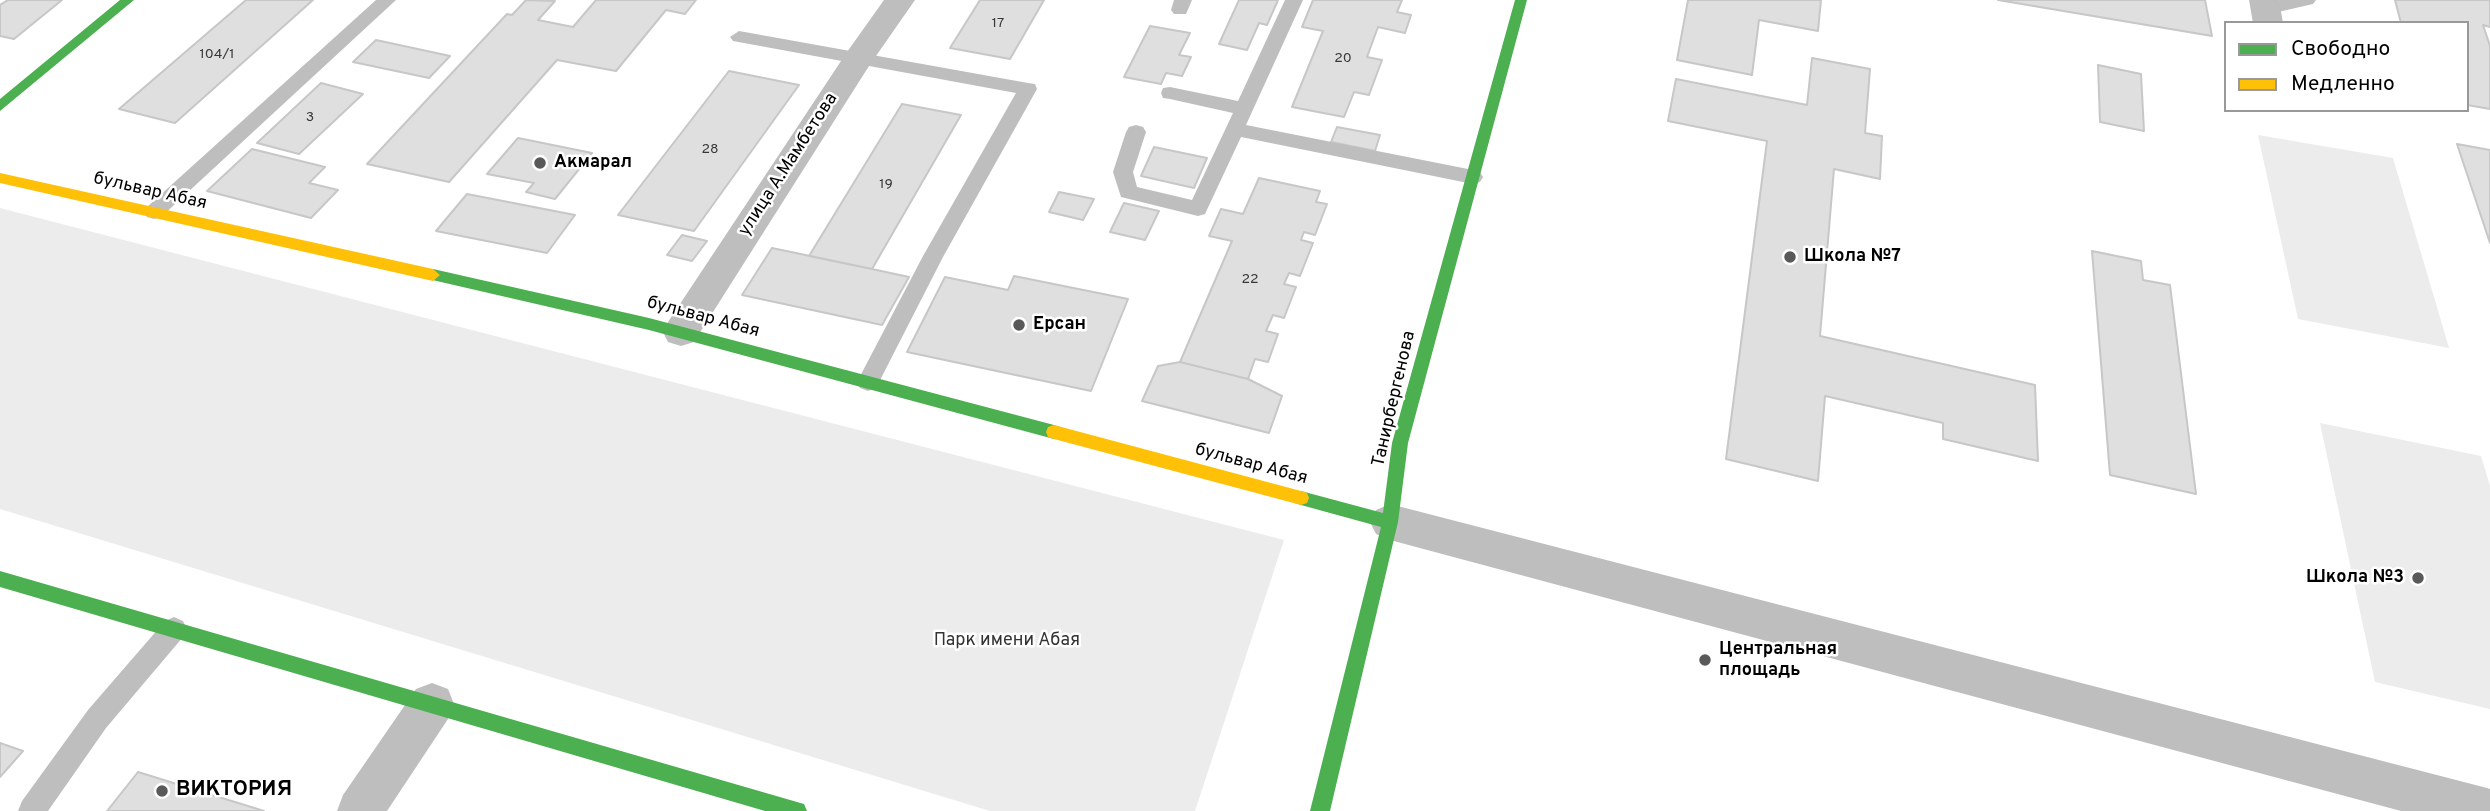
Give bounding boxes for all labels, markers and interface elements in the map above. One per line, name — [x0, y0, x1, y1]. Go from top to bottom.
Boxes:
house number: 17 — [992, 16, 1004, 32]
legend — [2224, 21, 2469, 112]
text: Свободно — [2291, 36, 2390, 63]
house number: 104/1 — [200, 47, 234, 63]
house number: 20 — [1334, 51, 1352, 67]
text: Медленно — [2291, 71, 2395, 98]
street label: улица А.Мамбетова — [735, 89, 843, 241]
house number: 3 — [306, 110, 314, 126]
house number: 28 — [701, 142, 719, 158]
place label: Акмарал — [554, 152, 632, 174]
marker: Акмарал — [532, 155, 548, 171]
street label: бульвар Абая — [91, 168, 209, 216]
house number: 19 — [879, 177, 893, 193]
place label: Школа №7 — [1804, 246, 1901, 268]
marker: Школа №7 — [1782, 249, 1798, 265]
house number: 22 — [1241, 272, 1259, 288]
street label: бульвар Абая — [644, 293, 762, 343]
place label: Ерсан — [1033, 314, 1086, 336]
marker: Ерсан — [1011, 317, 1027, 333]
street label: Танирбергенова — [1369, 329, 1421, 469]
street label: бульвар Абая — [1192, 440, 1310, 490]
place label: Школа №3 — [2306, 567, 2404, 589]
marker: Школа №3 — [2410, 570, 2426, 586]
park label: Парк имени Абая — [934, 630, 1080, 652]
place label: Центральная площадь — [1719, 639, 1837, 682]
marker: Центральная площадь — [1697, 652, 1713, 668]
place label: ВИКТОРИЯ — [176, 778, 292, 804]
marker: ВИКТОРИЯ — [154, 783, 170, 799]

